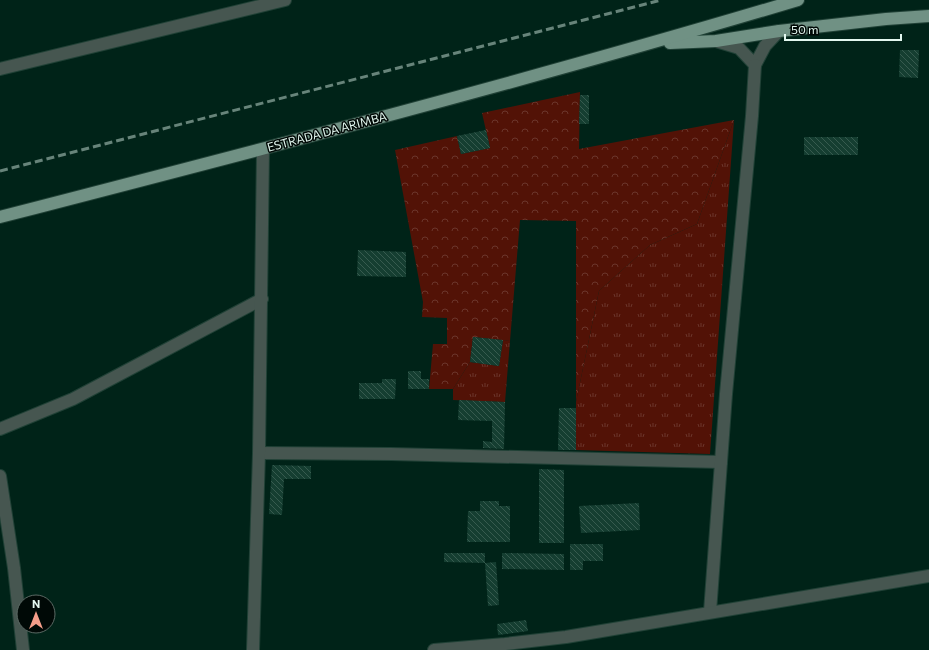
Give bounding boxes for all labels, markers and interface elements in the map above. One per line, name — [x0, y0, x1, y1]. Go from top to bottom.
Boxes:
scale bar — [785, 16, 901, 42]
text: 50 m — [791, 22, 819, 36]
street label: ESTRADA DA ARIMBA — [265, 108, 388, 154]
north arrow — [16, 594, 56, 634]
text: N — [32, 597, 40, 610]

